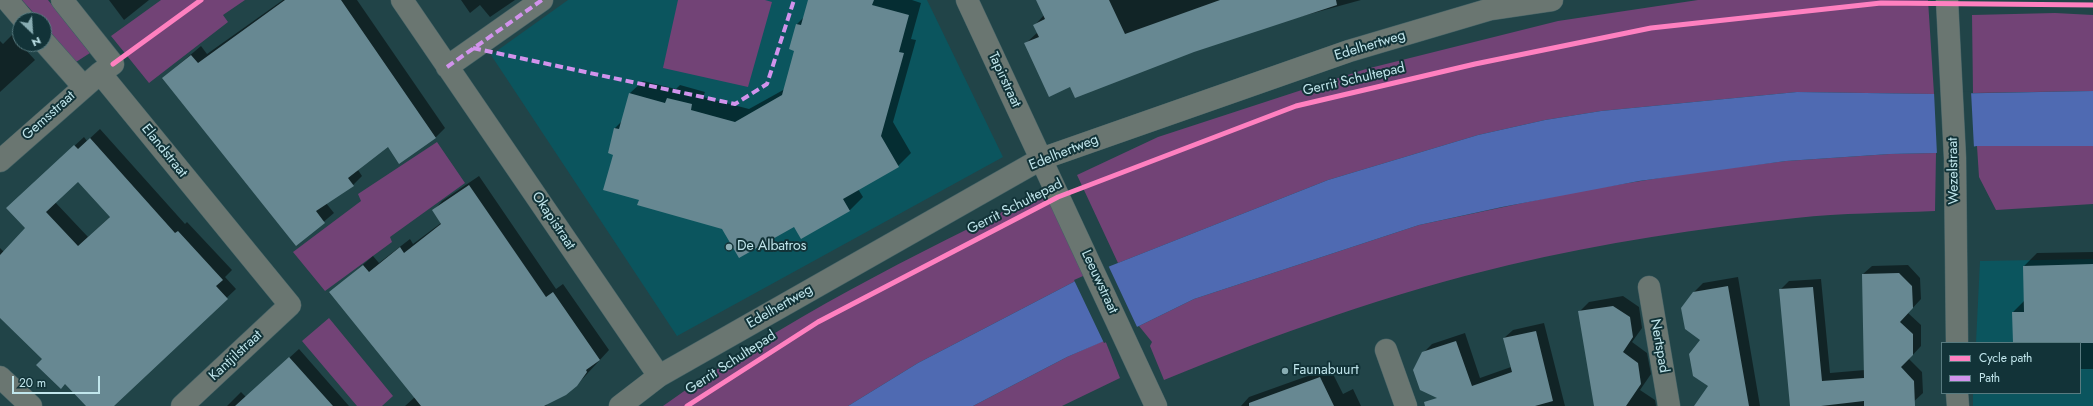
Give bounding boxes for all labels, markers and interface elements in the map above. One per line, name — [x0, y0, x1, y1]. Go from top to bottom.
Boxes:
north arrow — [12, 12, 52, 52]
street label: Edelhertweg — [1332, 27, 1408, 65]
text: N — [29, 33, 44, 51]
street label: Tapirstraat — [984, 50, 1024, 110]
street label: Gerrit Schultepad — [1301, 60, 1407, 100]
street label: Gemsstraat — [19, 88, 79, 144]
street label: Elandstraat — [137, 121, 191, 181]
street label: Edelhertweg — [1027, 131, 1101, 175]
street label: Wezelstraat — [1945, 137, 1963, 205]
street label: Gerrit Schultepad — [965, 176, 1065, 238]
street label: Okapistraat — [528, 189, 578, 253]
place label: De Albatros — [737, 239, 806, 255]
marker: De Albatros — [724, 242, 734, 252]
street label: Leeuwstraat — [1077, 248, 1121, 316]
street label: Edelhertweg — [744, 281, 816, 333]
street label: Nertspad — [1646, 318, 1672, 374]
street label: Kantjilstraat — [206, 327, 266, 385]
street label: Gerrit Schultepad — [683, 328, 779, 398]
legend — [1941, 342, 2081, 394]
text: Cycle path — [1979, 349, 2032, 367]
place label: Faunabuurt — [1293, 363, 1359, 379]
marker: Faunabuurt — [1280, 366, 1290, 376]
scale bar — [14, 368, 102, 394]
text: Path — [1979, 369, 2000, 387]
text: 20 m — [19, 374, 46, 392]

